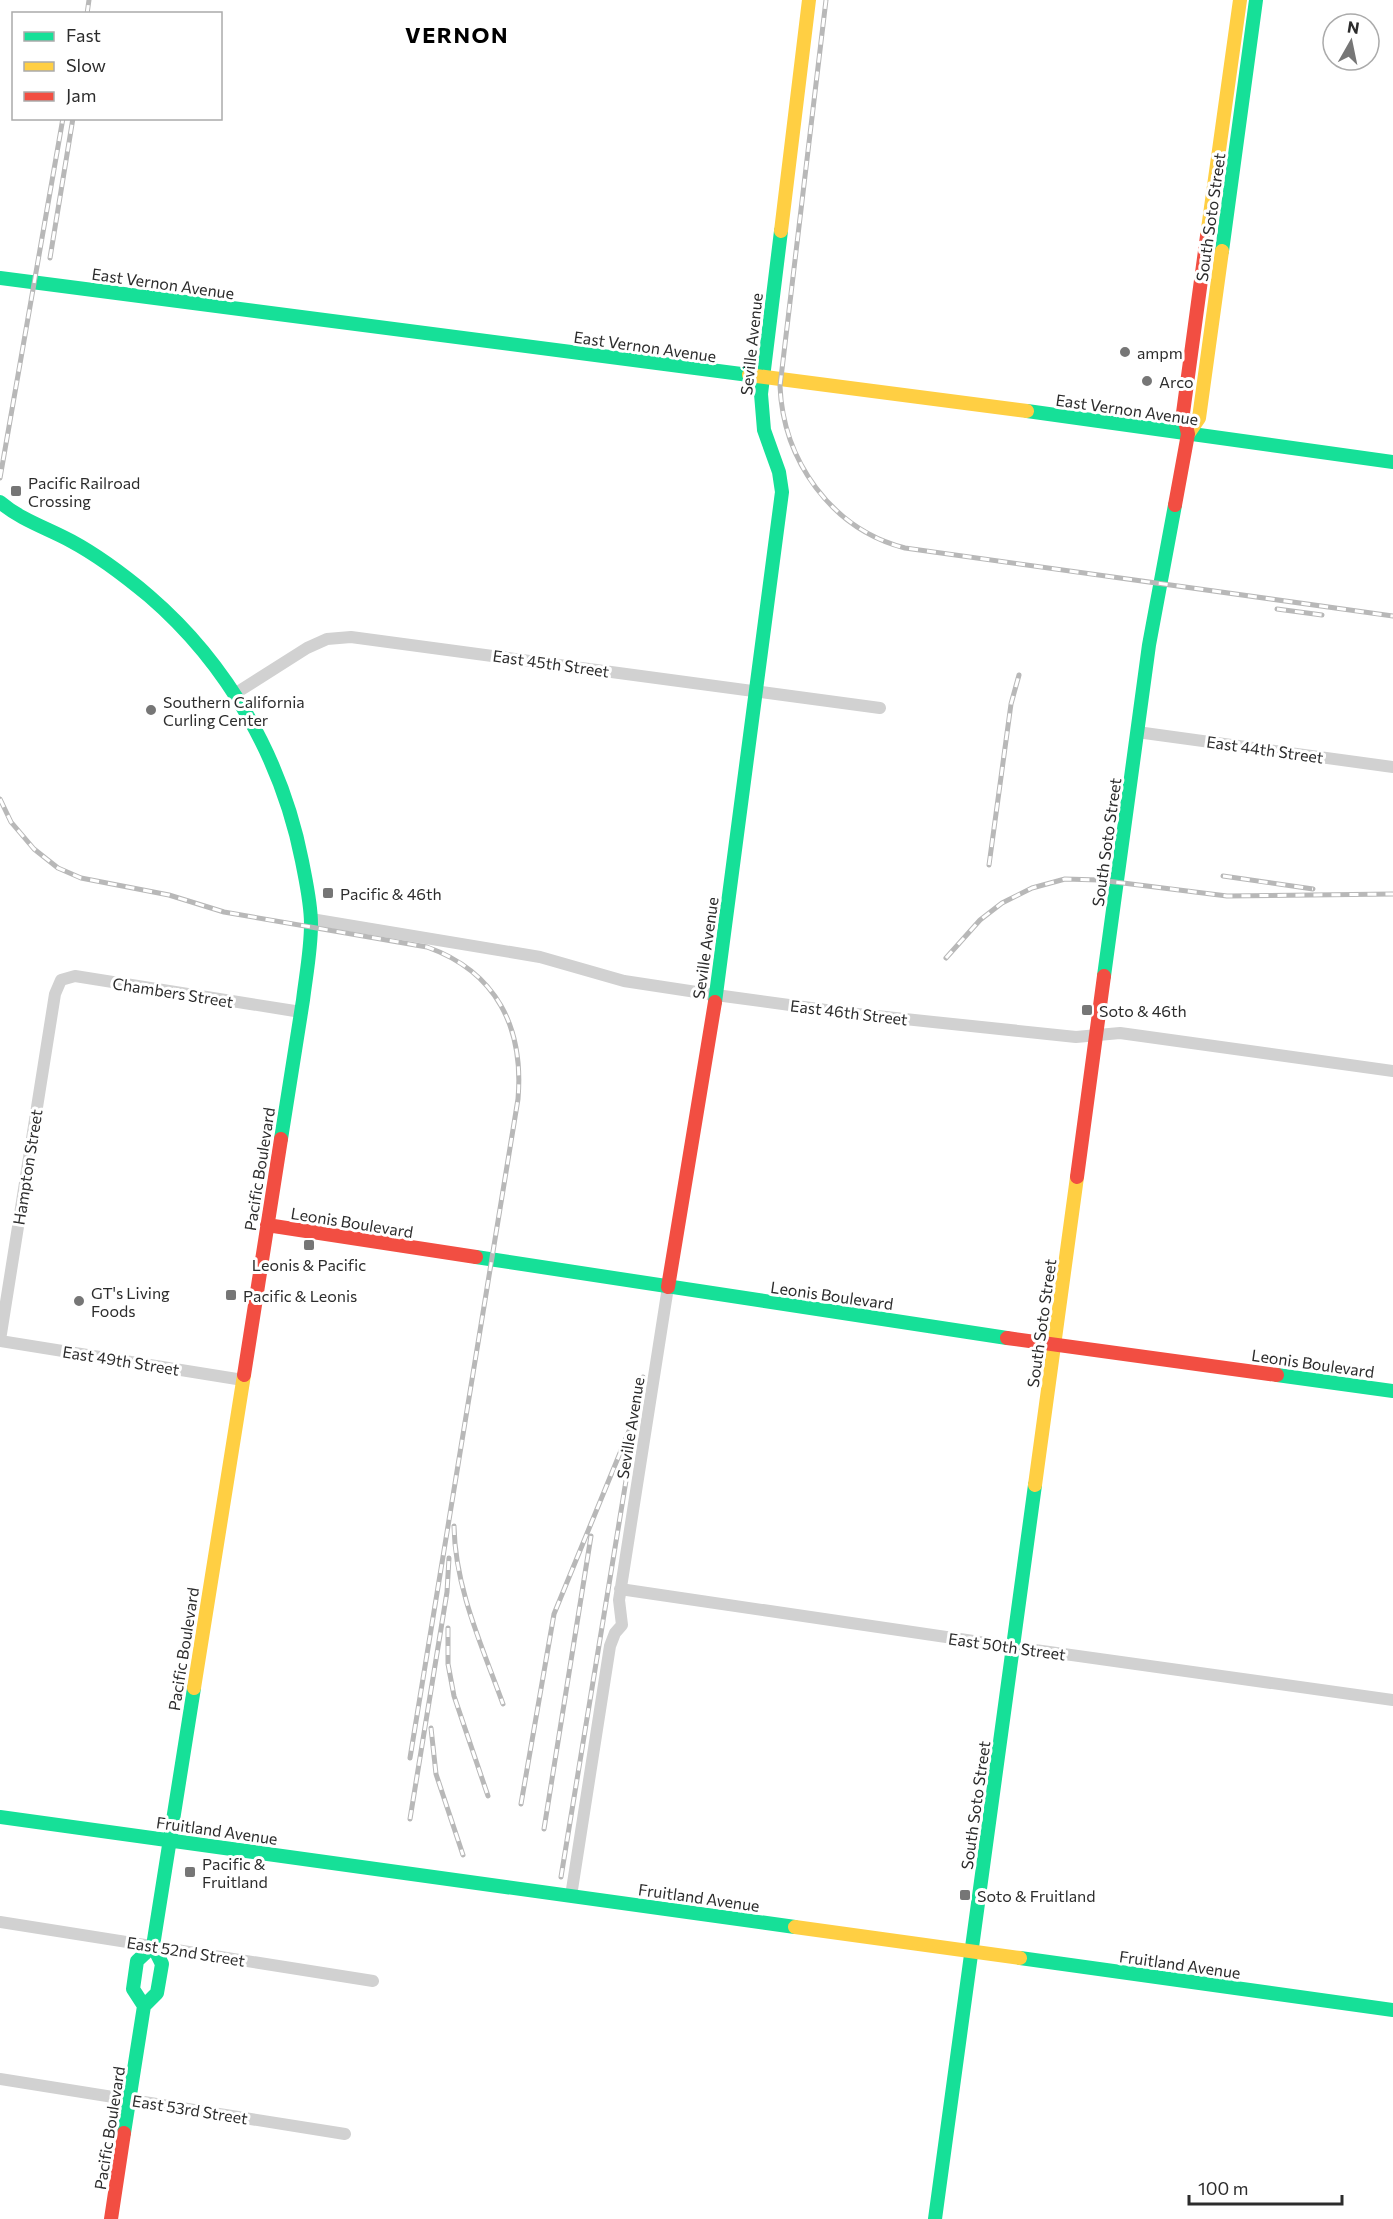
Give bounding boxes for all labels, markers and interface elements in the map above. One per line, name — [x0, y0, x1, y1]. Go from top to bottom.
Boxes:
legend — [12, 12, 222, 120]
north arrow — [1321, 12, 1381, 72]
text: N — [1346, 16, 1361, 37]
district label: VERNON — [405, 21, 509, 48]
text: Fast — [66, 24, 101, 46]
text: Slow — [66, 54, 106, 76]
text: Jam — [66, 84, 96, 106]
street label: South Soto Street — [1192, 151, 1228, 283]
street label: East Vernon Avenue — [91, 264, 235, 302]
street label: Seville Avenue — [736, 292, 766, 396]
street label: East Vernon Avenue — [573, 327, 717, 365]
place label: ampm — [1137, 343, 1183, 362]
marker: ampm — [1118, 345, 1132, 359]
place label: Arco — [1159, 372, 1194, 391]
marker: Arco — [1140, 374, 1154, 388]
street label: East Vernon Avenue — [1055, 390, 1199, 428]
place label: Pacific Railroad Crossing — [28, 473, 140, 510]
marker: Pacific Railroad Crossing — [9, 484, 23, 498]
street label: East 45th Street — [491, 645, 611, 681]
place label: Southern California Curling Center — [163, 692, 305, 729]
marker: Southern California Curling Center — [144, 703, 158, 717]
street label: East 44th Street — [1205, 731, 1325, 767]
street label: South Soto Street — [1088, 776, 1124, 908]
place label: Pacific & 46th — [340, 884, 442, 903]
marker: Pacific & 46th — [321, 886, 335, 900]
street label: Seville Avenue — [688, 896, 722, 1000]
street label: Chambers Street — [111, 973, 235, 1011]
street label: East 46th Street — [789, 995, 909, 1029]
place label: Soto & 46th — [1099, 1001, 1187, 1020]
marker: Soto & 46th — [1080, 1003, 1094, 1017]
street label: Pacific Boulevard — [240, 1106, 278, 1232]
street label: Hampton Street — [8, 1107, 46, 1226]
street label: Leonis Boulevard — [289, 1203, 415, 1241]
marker: Leonis & Pacific — [302, 1238, 316, 1252]
place label: Leonis & Pacific — [252, 1255, 366, 1274]
street label: South Soto Street — [1023, 1257, 1059, 1389]
street label: Leonis Boulevard — [769, 1277, 895, 1313]
place label: GT's Living Foods — [91, 1283, 170, 1320]
place label: Pacific & Leonis — [243, 1286, 357, 1305]
marker: Pacific & Leonis — [224, 1288, 238, 1302]
marker: GT's Living Foods — [72, 1294, 86, 1308]
street label: East 49th Street — [61, 1341, 181, 1379]
street label: Leonis Boulevard — [1250, 1345, 1376, 1381]
street label: Seville Avenue — [613, 1376, 647, 1480]
street label: Pacific Boulevard — [164, 1586, 202, 1712]
street label: East 50th Street — [947, 1628, 1067, 1664]
street label: South Soto Street — [957, 1739, 993, 1871]
street label: Fruitland Avenue — [155, 1812, 279, 1848]
place label: Pacific & Fruitland — [202, 1854, 268, 1891]
marker: Pacific & Fruitland — [183, 1865, 197, 1879]
street label: Fruitland Avenue — [637, 1879, 761, 1915]
place label: Soto & Fruitland — [977, 1886, 1096, 1905]
marker: Soto & Fruitland — [958, 1888, 972, 1902]
street label: East 52nd Street — [126, 1932, 247, 1970]
street label: Fruitland Avenue — [1118, 1946, 1242, 1982]
street label: Pacific Boulevard — [90, 2065, 128, 2191]
street label: East 53rd Street — [131, 2090, 250, 2128]
scale bar — [1189, 2168, 1342, 2206]
text: 100 m — [1198, 2177, 1248, 2199]

